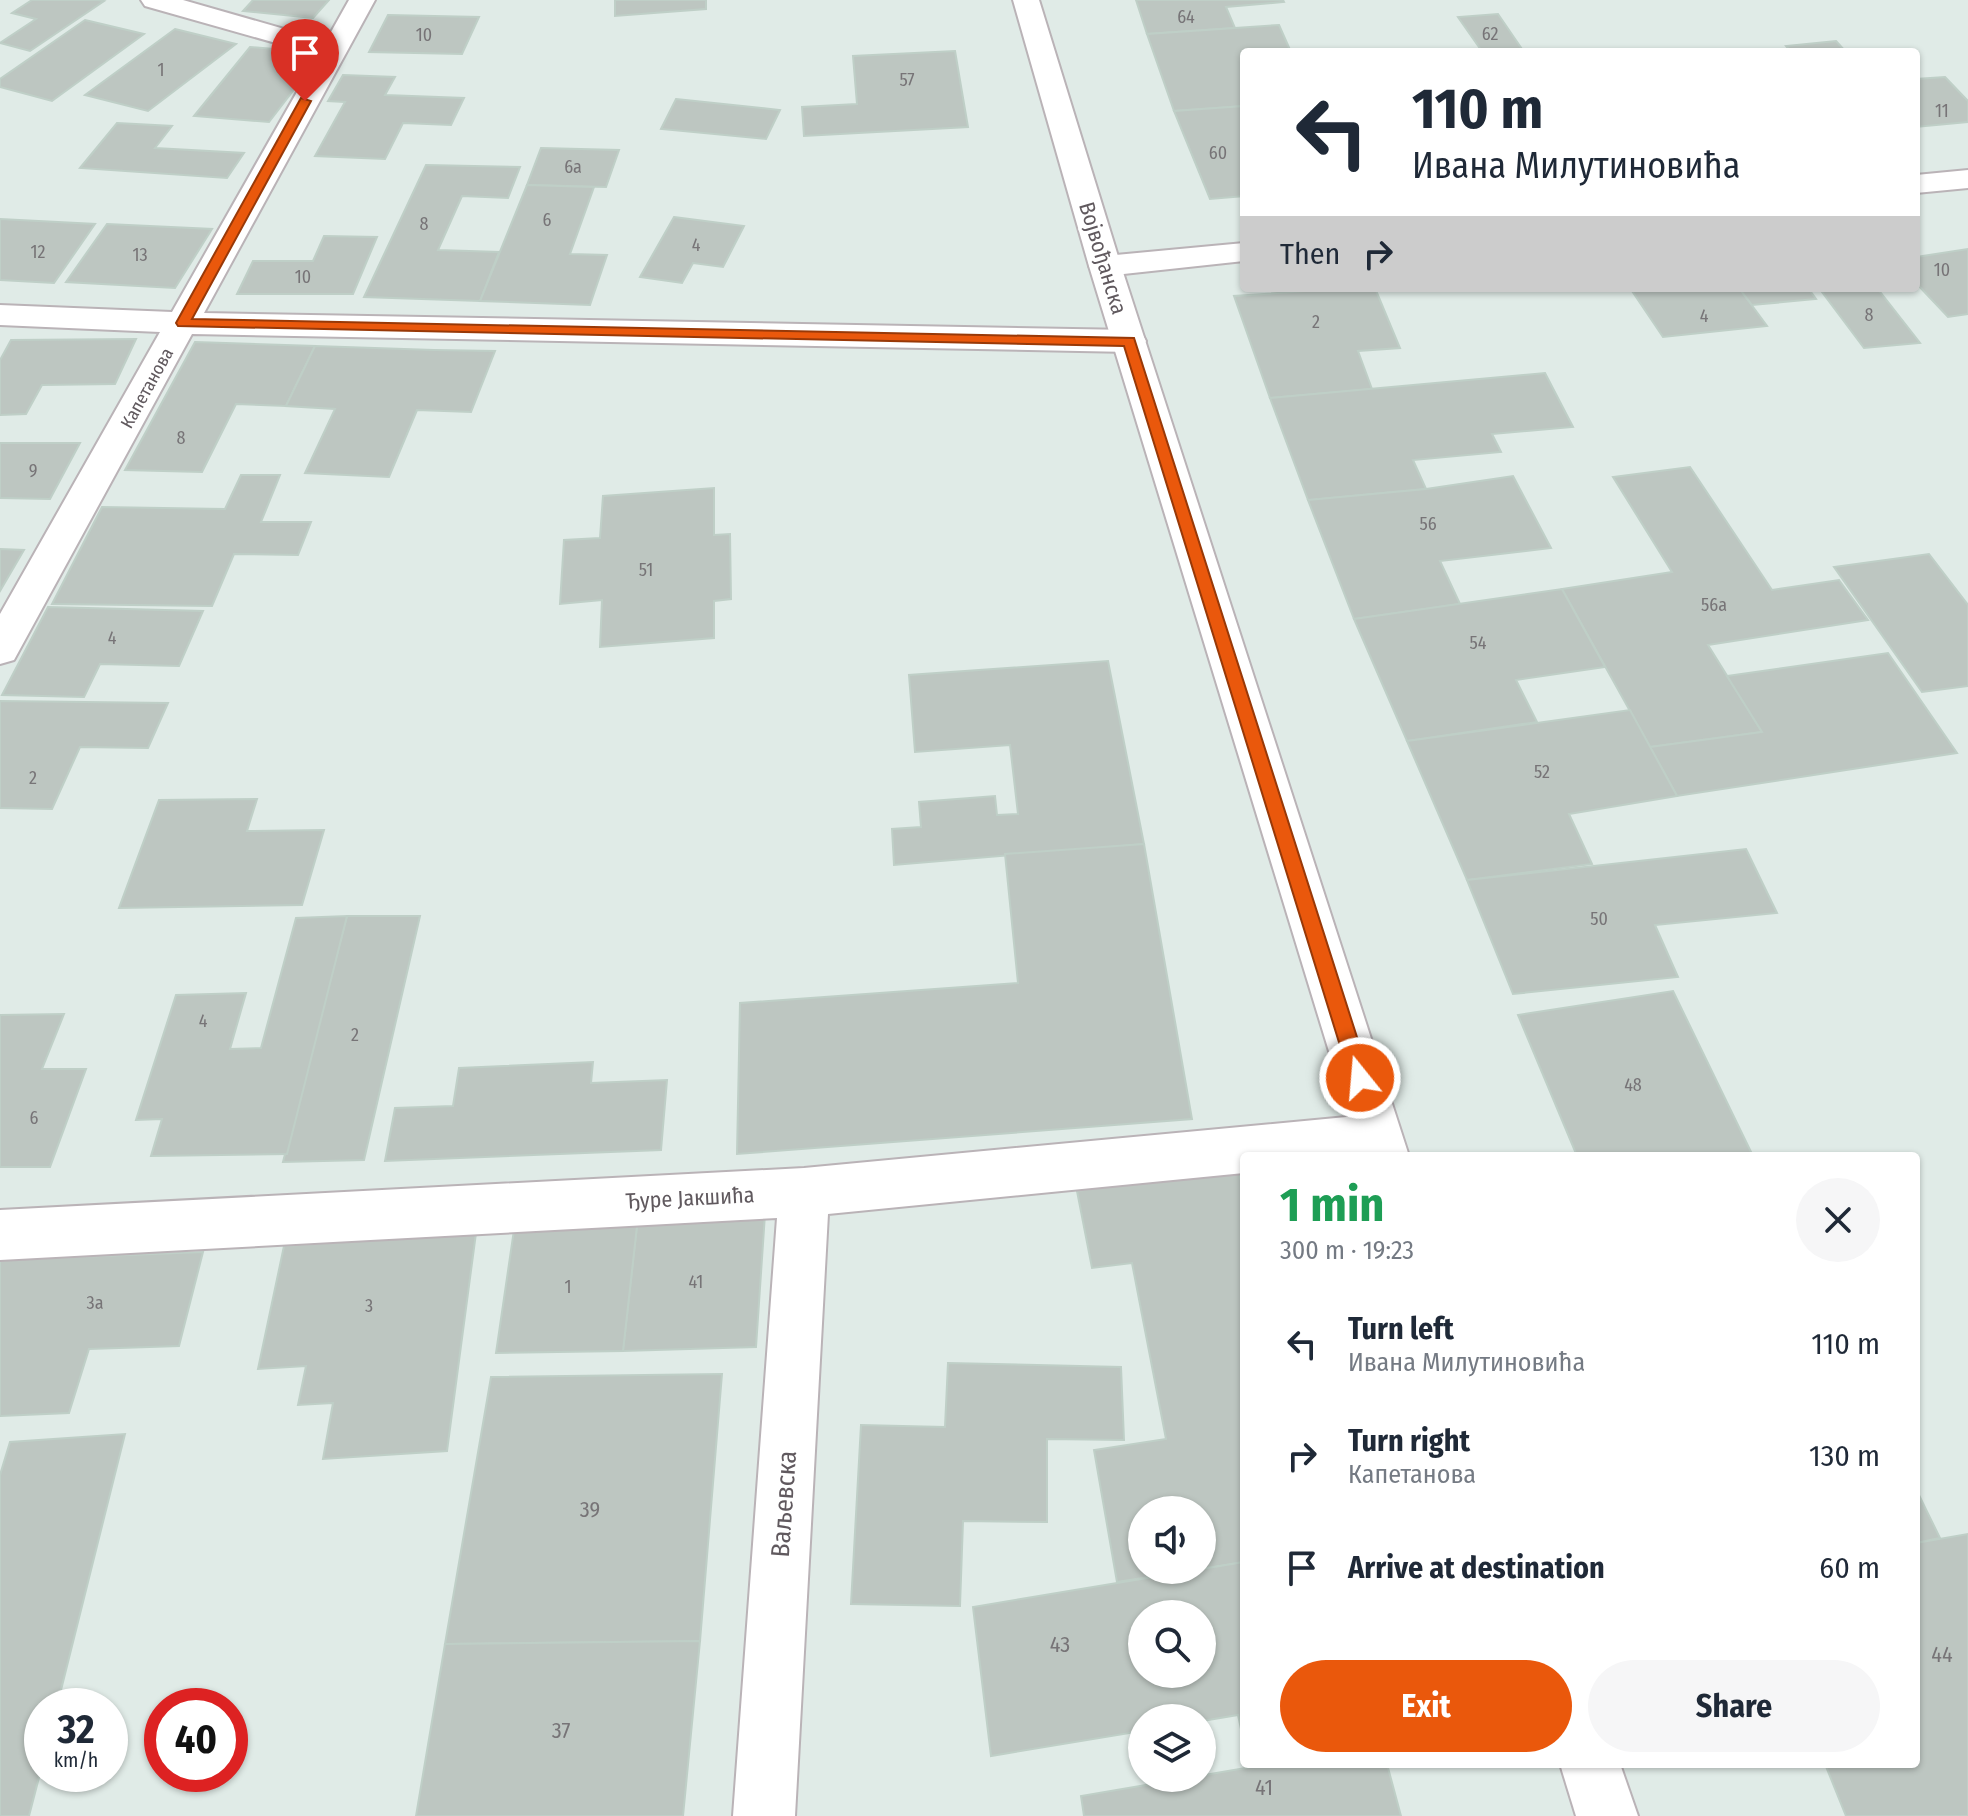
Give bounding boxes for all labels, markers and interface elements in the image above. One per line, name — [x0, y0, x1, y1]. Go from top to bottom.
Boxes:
house number: 64 — [1177, 6, 1195, 28]
pin — [271, 19, 339, 101]
house number: 62 — [1482, 23, 1498, 45]
house number: 10 — [416, 24, 432, 46]
icon: arrive — [283, 31, 327, 75]
house number: 1 — [157, 59, 165, 81]
house number: 57 — [899, 69, 915, 91]
text: 110 m — [1412, 76, 1543, 143]
icon: left — [1280, 80, 1384, 184]
house number: 11 — [1935, 100, 1949, 122]
house number: 60 — [1209, 142, 1227, 164]
text: Ивана Милутиновића — [1412, 144, 1740, 188]
house number: 6a — [564, 156, 582, 178]
street label: Војвођанска — [1073, 199, 1133, 317]
house number: 6 — [543, 209, 552, 231]
house number: 8 — [420, 213, 429, 235]
icon: right — [1356, 232, 1400, 276]
house number: 4 — [692, 234, 701, 256]
text: Then — [1280, 236, 1340, 272]
house number: 12 — [31, 241, 46, 263]
house number: 13 — [132, 244, 148, 266]
house number: 10 — [1934, 259, 1950, 281]
house number: 10 — [295, 266, 311, 288]
house number: 8 — [1865, 304, 1874, 326]
house number: 4 — [1700, 305, 1709, 327]
house number: 2 — [1312, 311, 1320, 333]
street label: Капетанова — [116, 344, 178, 432]
house number: 8 — [177, 427, 186, 449]
house number: 9 — [29, 460, 37, 482]
house number: 56 — [1419, 513, 1437, 535]
house number: 51 — [639, 559, 653, 581]
house number: 56a — [1701, 594, 1727, 616]
house number: 4 — [108, 627, 117, 649]
house number: 54 — [1470, 632, 1487, 654]
house number: 52 — [1534, 761, 1550, 783]
house number: 2 — [29, 767, 37, 789]
house number: 50 — [1590, 908, 1608, 930]
house number: 4 — [199, 1010, 208, 1032]
house number: 2 — [351, 1024, 359, 1046]
position arrow — [1318, 1036, 1402, 1120]
house number: 48 — [1624, 1074, 1642, 1096]
house number: 6 — [30, 1107, 39, 1129]
text: 1 min — [1280, 1176, 1385, 1234]
button: close — [1796, 1178, 1880, 1262]
street label: Ђуре Јакшића — [625, 1181, 755, 1215]
text: 300 m · 19:23 — [1280, 1235, 1414, 1266]
house number: 41 — [689, 1271, 703, 1293]
house number: 1 — [564, 1276, 572, 1298]
house number: 3a — [87, 1292, 104, 1314]
house number: 3 — [365, 1295, 373, 1317]
text: Turn left — [1348, 1311, 1454, 1347]
icon: left — [1280, 1322, 1324, 1366]
text: 110 m — [1811, 1326, 1880, 1362]
text: Ивана Милутиновића — [1348, 1347, 1585, 1378]
text: Turn right — [1348, 1423, 1470, 1459]
icon: right — [1280, 1434, 1324, 1478]
text: 130 m — [1809, 1438, 1880, 1474]
street label: Ваљевска — [765, 1450, 803, 1558]
text: Капетанова — [1348, 1459, 1476, 1490]
house number: 39 — [580, 1496, 600, 1523]
map controls — [1128, 1496, 1216, 1792]
button: sound — [1128, 1496, 1216, 1584]
icon: arrive — [1280, 1546, 1324, 1590]
text: Arrive at destination — [1348, 1550, 1605, 1586]
text: 60 m — [1819, 1550, 1880, 1586]
button: search — [1128, 1600, 1216, 1688]
house number: 43 — [1050, 1631, 1070, 1658]
house number: 44 — [1931, 1641, 1953, 1668]
button: Exit — [1280, 1660, 1572, 1752]
button: Share — [1588, 1660, 1880, 1752]
speed limit sign: 40 — [144, 1688, 248, 1792]
button: layers — [1128, 1704, 1216, 1792]
text: 32 — [57, 1706, 95, 1754]
house number: 37 — [552, 1717, 570, 1744]
text: km/h — [54, 1748, 98, 1772]
house number: 41 — [1255, 1774, 1273, 1801]

